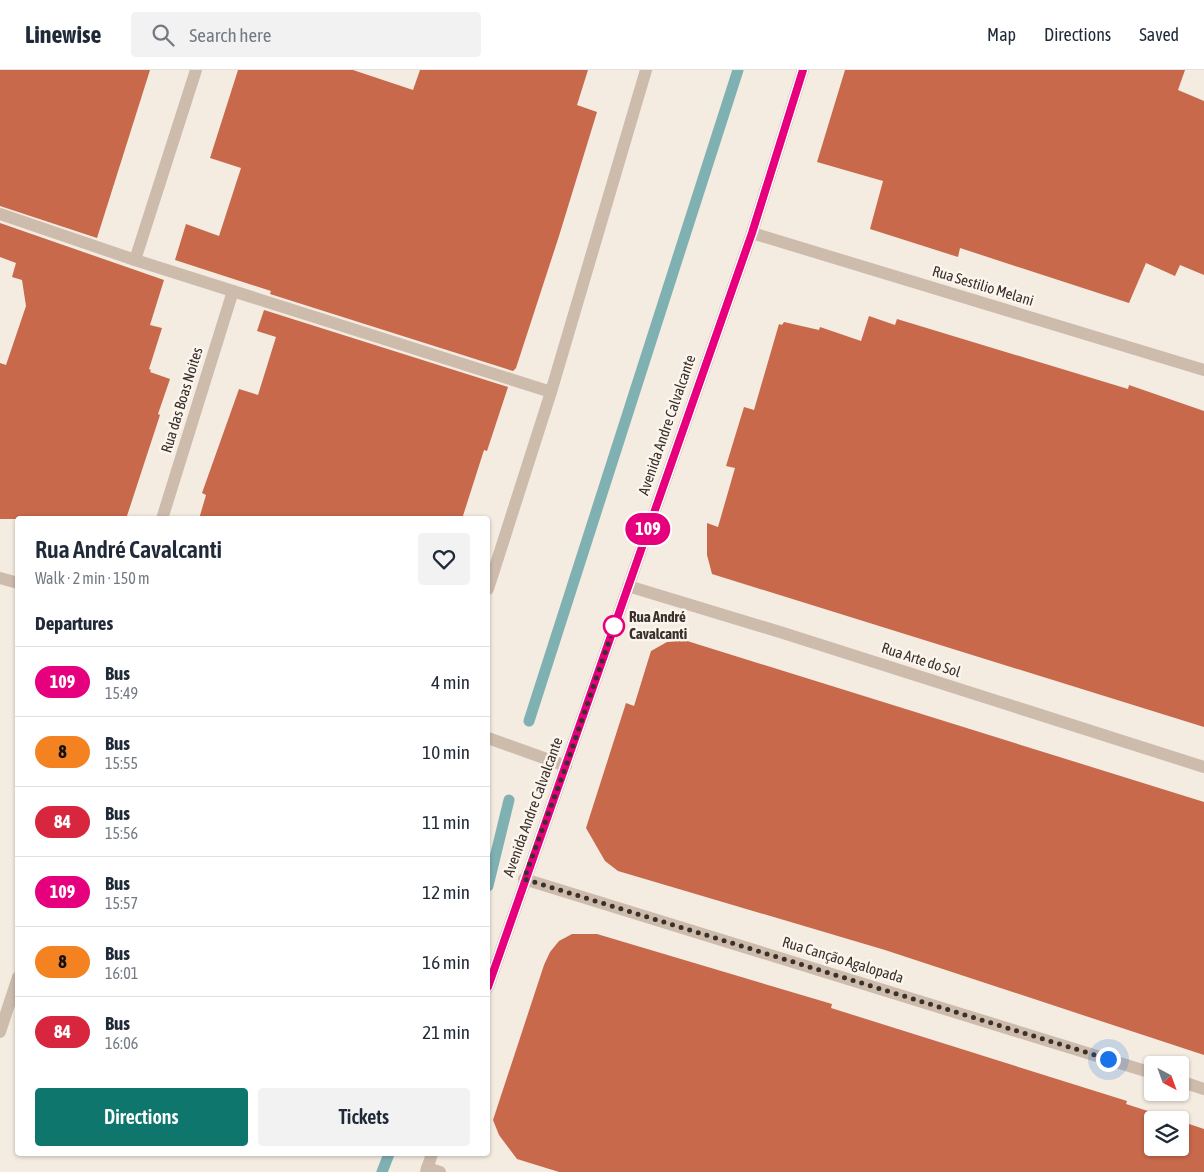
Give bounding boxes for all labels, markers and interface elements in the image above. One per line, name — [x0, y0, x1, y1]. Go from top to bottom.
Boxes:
search box — [131, 12, 481, 57]
text: Linewise — [25, 21, 101, 48]
icon: search — [149, 21, 177, 49]
text: Search here — [189, 24, 271, 46]
text: Map — [987, 24, 1016, 45]
text: Directions — [1044, 24, 1111, 45]
text: Saved — [1139, 24, 1179, 45]
street label: Rua Sestilio Melani — [930, 262, 1036, 309]
street label: Rua das Boas Noites — [157, 345, 206, 455]
street label: Avenida Andre Calvalcante — [635, 352, 699, 497]
line badge: 109 — [619, 513, 677, 545]
text: 109 — [635, 518, 661, 539]
button: heart — [418, 533, 470, 585]
text: Rua André Cavalcanti — [35, 536, 222, 563]
text: Walk · 2 min · 150 m — [35, 569, 149, 587]
place label: Rua André Cavalcanti — [629, 608, 687, 642]
text: Departures — [35, 612, 113, 634]
marker: Rua André Cavalcanti — [603, 615, 625, 637]
street label: Rua Arte do Sol — [880, 639, 963, 680]
text: Bus — [105, 662, 130, 684]
text: 109 — [50, 671, 75, 692]
text: 4 min — [431, 671, 470, 693]
text: 15:49 — [105, 684, 138, 702]
text: Bus — [105, 732, 130, 754]
street label: Avenida Andre Calvalcante — [499, 735, 566, 879]
text: 8 — [58, 741, 67, 762]
text: 10 min — [422, 741, 470, 763]
text: 15:55 — [105, 754, 138, 772]
text: Bus — [105, 802, 130, 824]
text: 84 — [54, 811, 71, 832]
text: 11 min — [422, 811, 470, 833]
text: 15:56 — [105, 824, 138, 842]
text: Bus — [105, 872, 130, 894]
text: 109 — [50, 881, 75, 902]
text: 12 min — [422, 881, 470, 903]
text: 15:57 — [105, 894, 138, 912]
street label: Rua Canção Agalopada — [780, 933, 906, 986]
text: Bus — [105, 942, 130, 964]
text: 8 — [58, 951, 67, 972]
text: 16 min — [422, 951, 470, 973]
text: 16:01 — [105, 964, 138, 982]
text: Bus — [105, 1012, 130, 1034]
text: 84 — [54, 1021, 71, 1042]
text: 21 min — [422, 1021, 470, 1043]
text: 16:06 — [105, 1034, 138, 1052]
your location — [1096, 1047, 1121, 1072]
north arrow — [1144, 1056, 1189, 1101]
map controls — [1144, 1056, 1189, 1156]
button: Directions — [35, 1088, 248, 1146]
button: Tickets — [258, 1088, 470, 1146]
button: layers — [1144, 1111, 1189, 1156]

